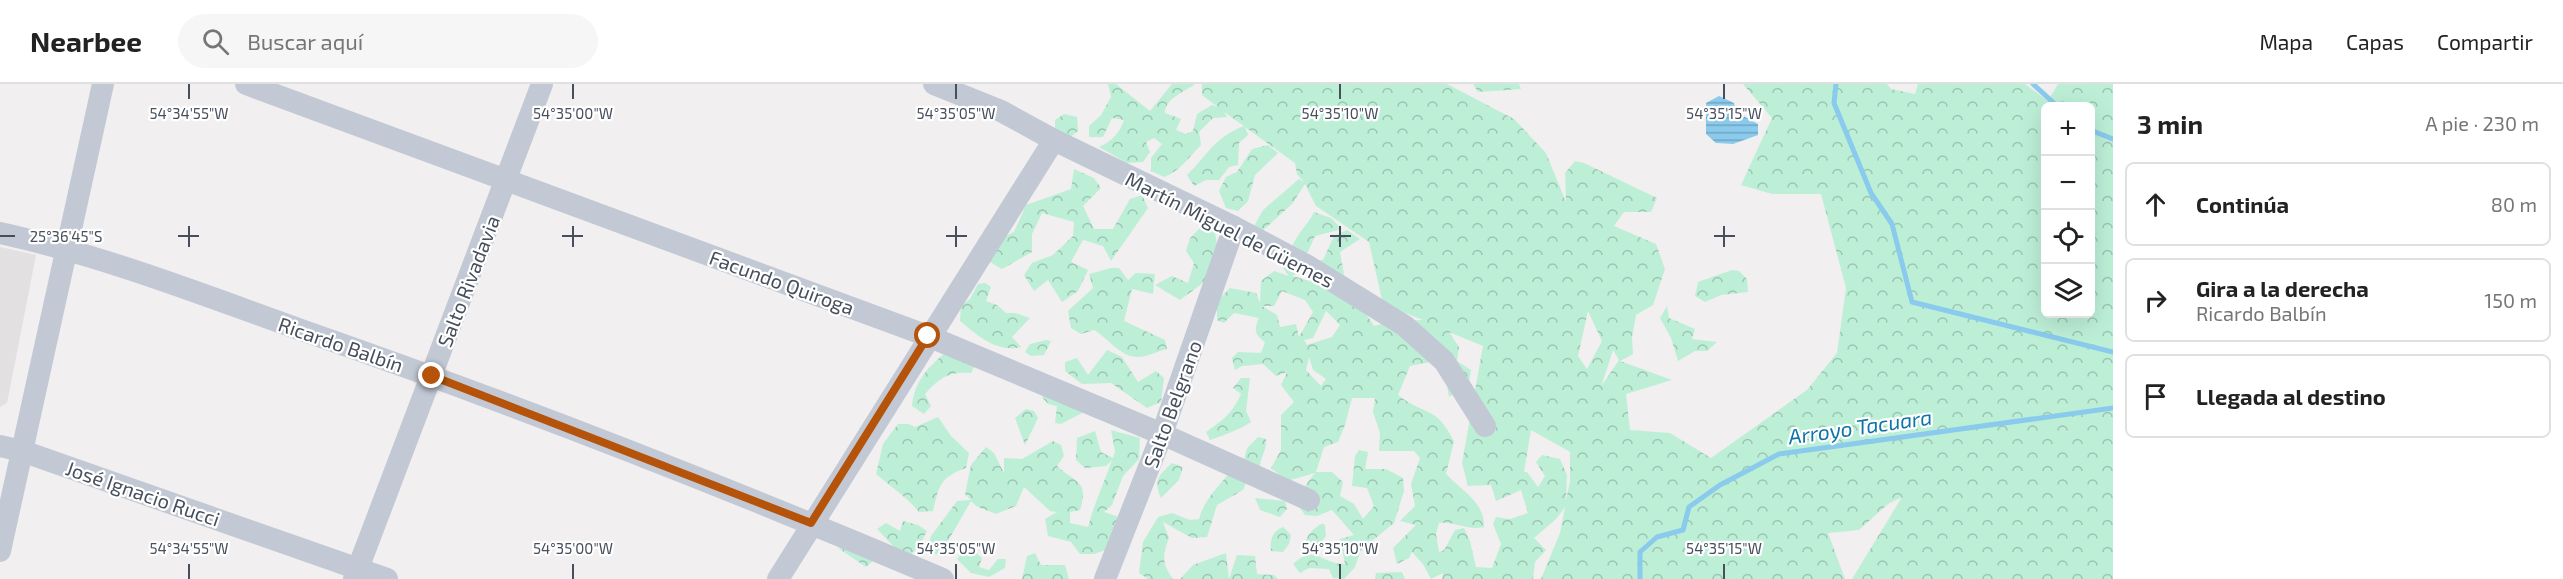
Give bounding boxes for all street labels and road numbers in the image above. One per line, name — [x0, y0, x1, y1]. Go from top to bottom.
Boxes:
street label: Martín Miguel de Güemes — [1122, 166, 1338, 292]
street label: Salto Rivadavia — [432, 212, 504, 350]
street label: Facundo Quiroga — [706, 245, 858, 319]
street label: Ricardo Balbín — [275, 311, 407, 377]
street label: Salto Belgrano — [1138, 337, 1206, 471]
street label: José Ignacio Rucci — [63, 455, 223, 531]

